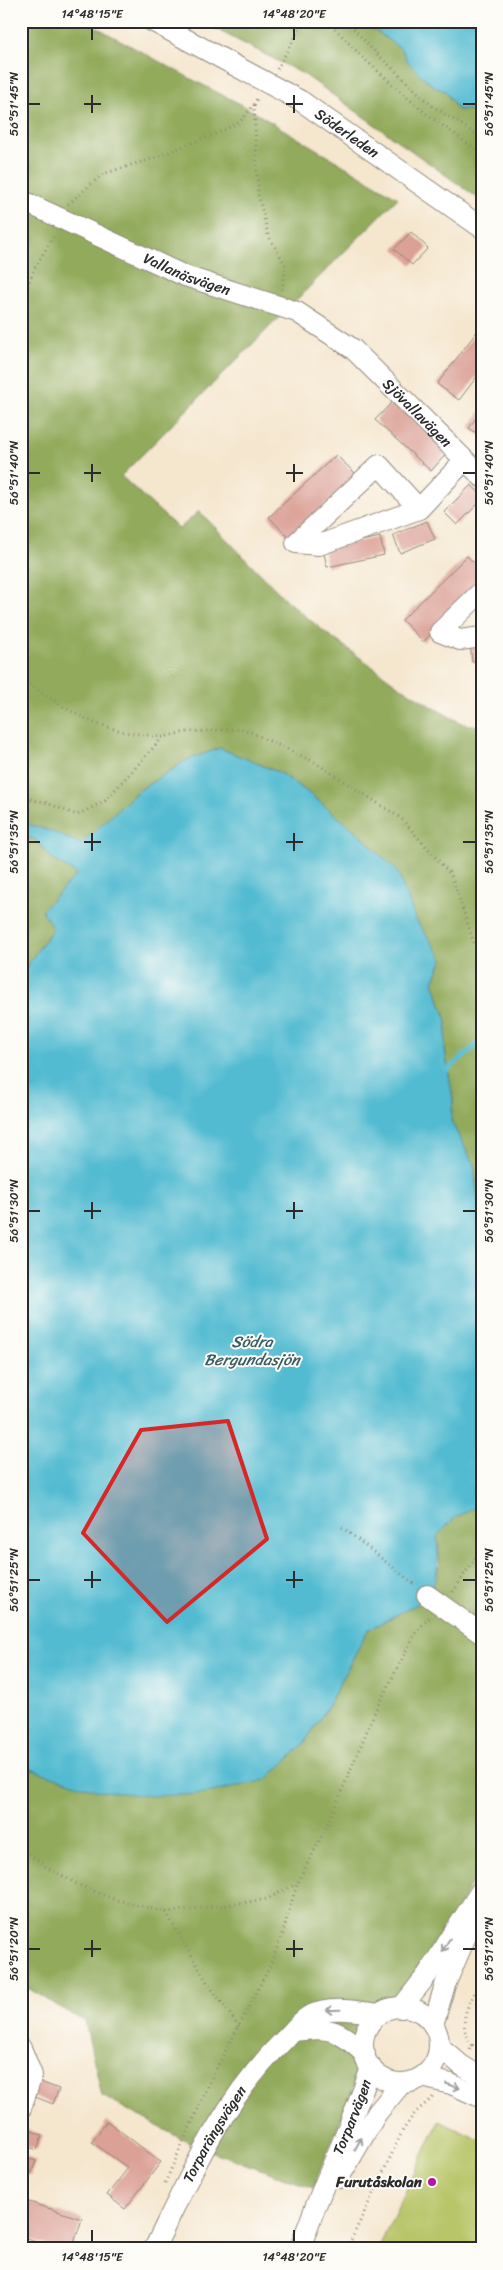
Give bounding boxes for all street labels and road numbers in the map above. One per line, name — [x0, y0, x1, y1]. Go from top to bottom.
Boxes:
street label: Söderleden — [309, 101, 385, 165]
street label: Vallanäsvägen — [139, 245, 234, 303]
street label: Sjövallavägen — [376, 372, 458, 454]
street label: Torparvägen — [325, 2075, 379, 2159]
street label: Torparängsvägen — [175, 2080, 254, 2187]

